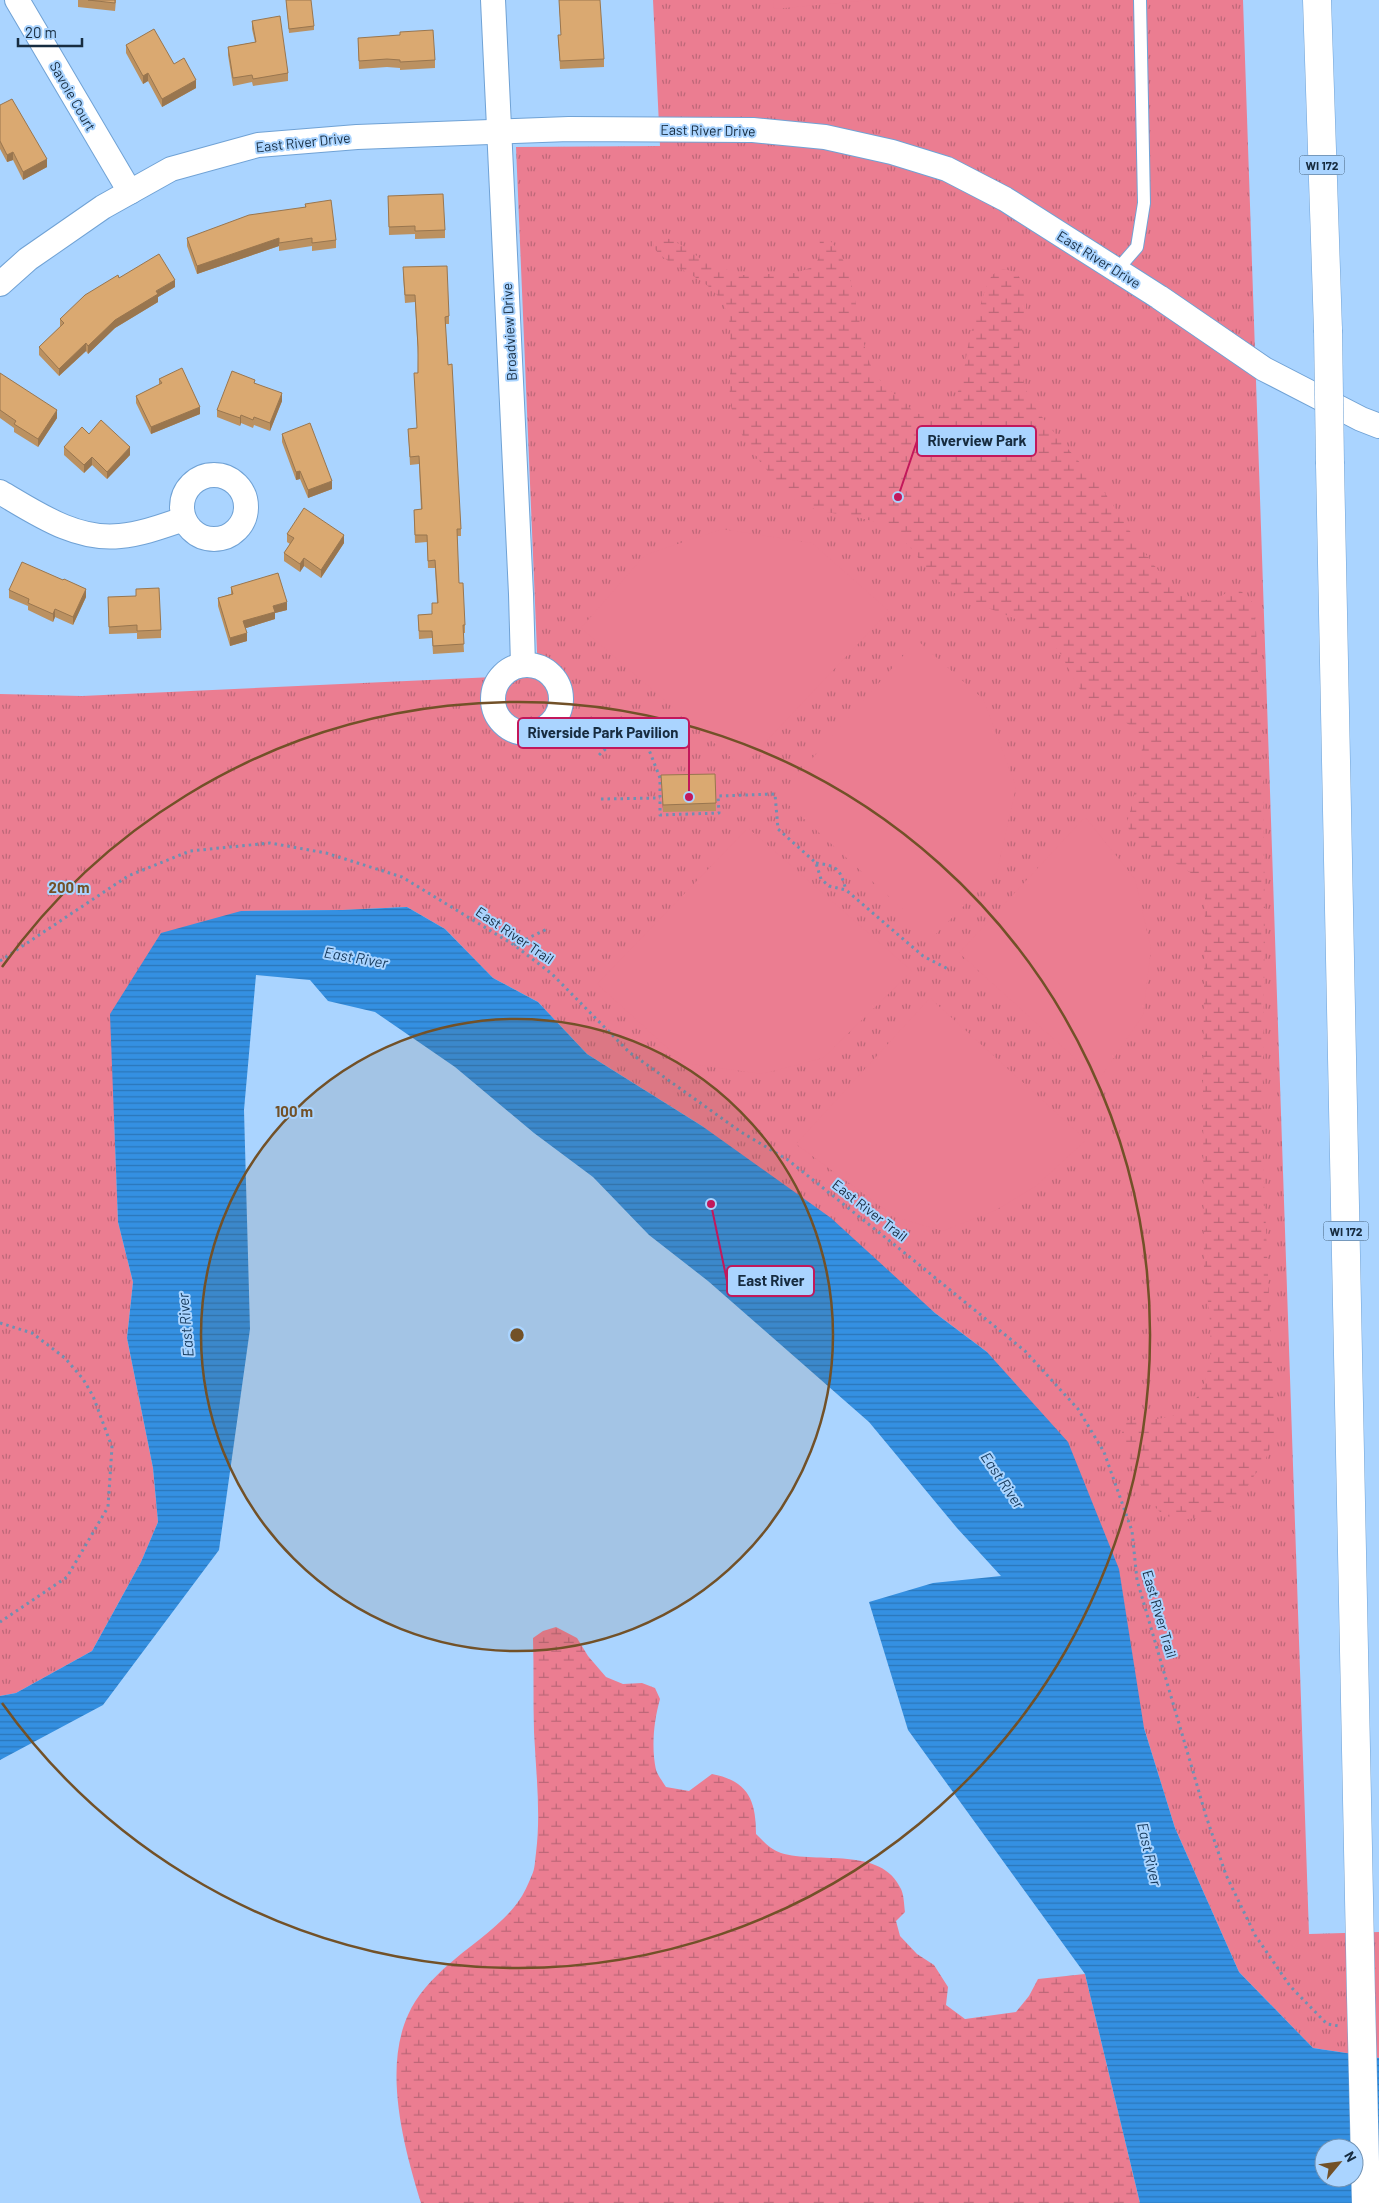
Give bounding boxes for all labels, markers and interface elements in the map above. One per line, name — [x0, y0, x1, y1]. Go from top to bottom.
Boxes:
scale bar — [18, 15, 81, 47]
text: 20 m — [25, 23, 57, 41]
street label: Savoie Court — [46, 58, 100, 134]
street label: East River Drive — [660, 121, 756, 139]
street label: East River Drive — [255, 129, 351, 155]
road number: WI 172 — [1300, 156, 1344, 174]
street label: East River Drive — [1054, 227, 1144, 291]
street label: Broadview Drive — [498, 283, 520, 381]
callout: Riverview Park — [917, 426, 1036, 456]
text: Riverview Park — [927, 431, 1027, 449]
callout: Riverside Park Pavilion — [518, 718, 689, 748]
text: Riverside Park Pavilion — [528, 723, 678, 741]
text: 200 m — [48, 878, 90, 896]
street label: East River Trail — [473, 903, 557, 967]
water label: East River — [323, 943, 390, 972]
text: 100 m — [275, 1102, 313, 1120]
street label: East River Trail — [829, 1175, 911, 1245]
road number: WI 172 — [1324, 1222, 1368, 1240]
callout: East River — [727, 1266, 814, 1296]
text: East River — [737, 1271, 805, 1289]
water label: East River — [173, 1292, 197, 1358]
centre of rings — [508, 1326, 526, 1344]
water label: East River — [978, 1448, 1029, 1512]
street label: East River Trail — [1139, 1568, 1181, 1660]
water label: East River — [1134, 1821, 1166, 1888]
north arrow — [1314, 2138, 1364, 2188]
text: N — [1341, 2148, 1360, 2165]

